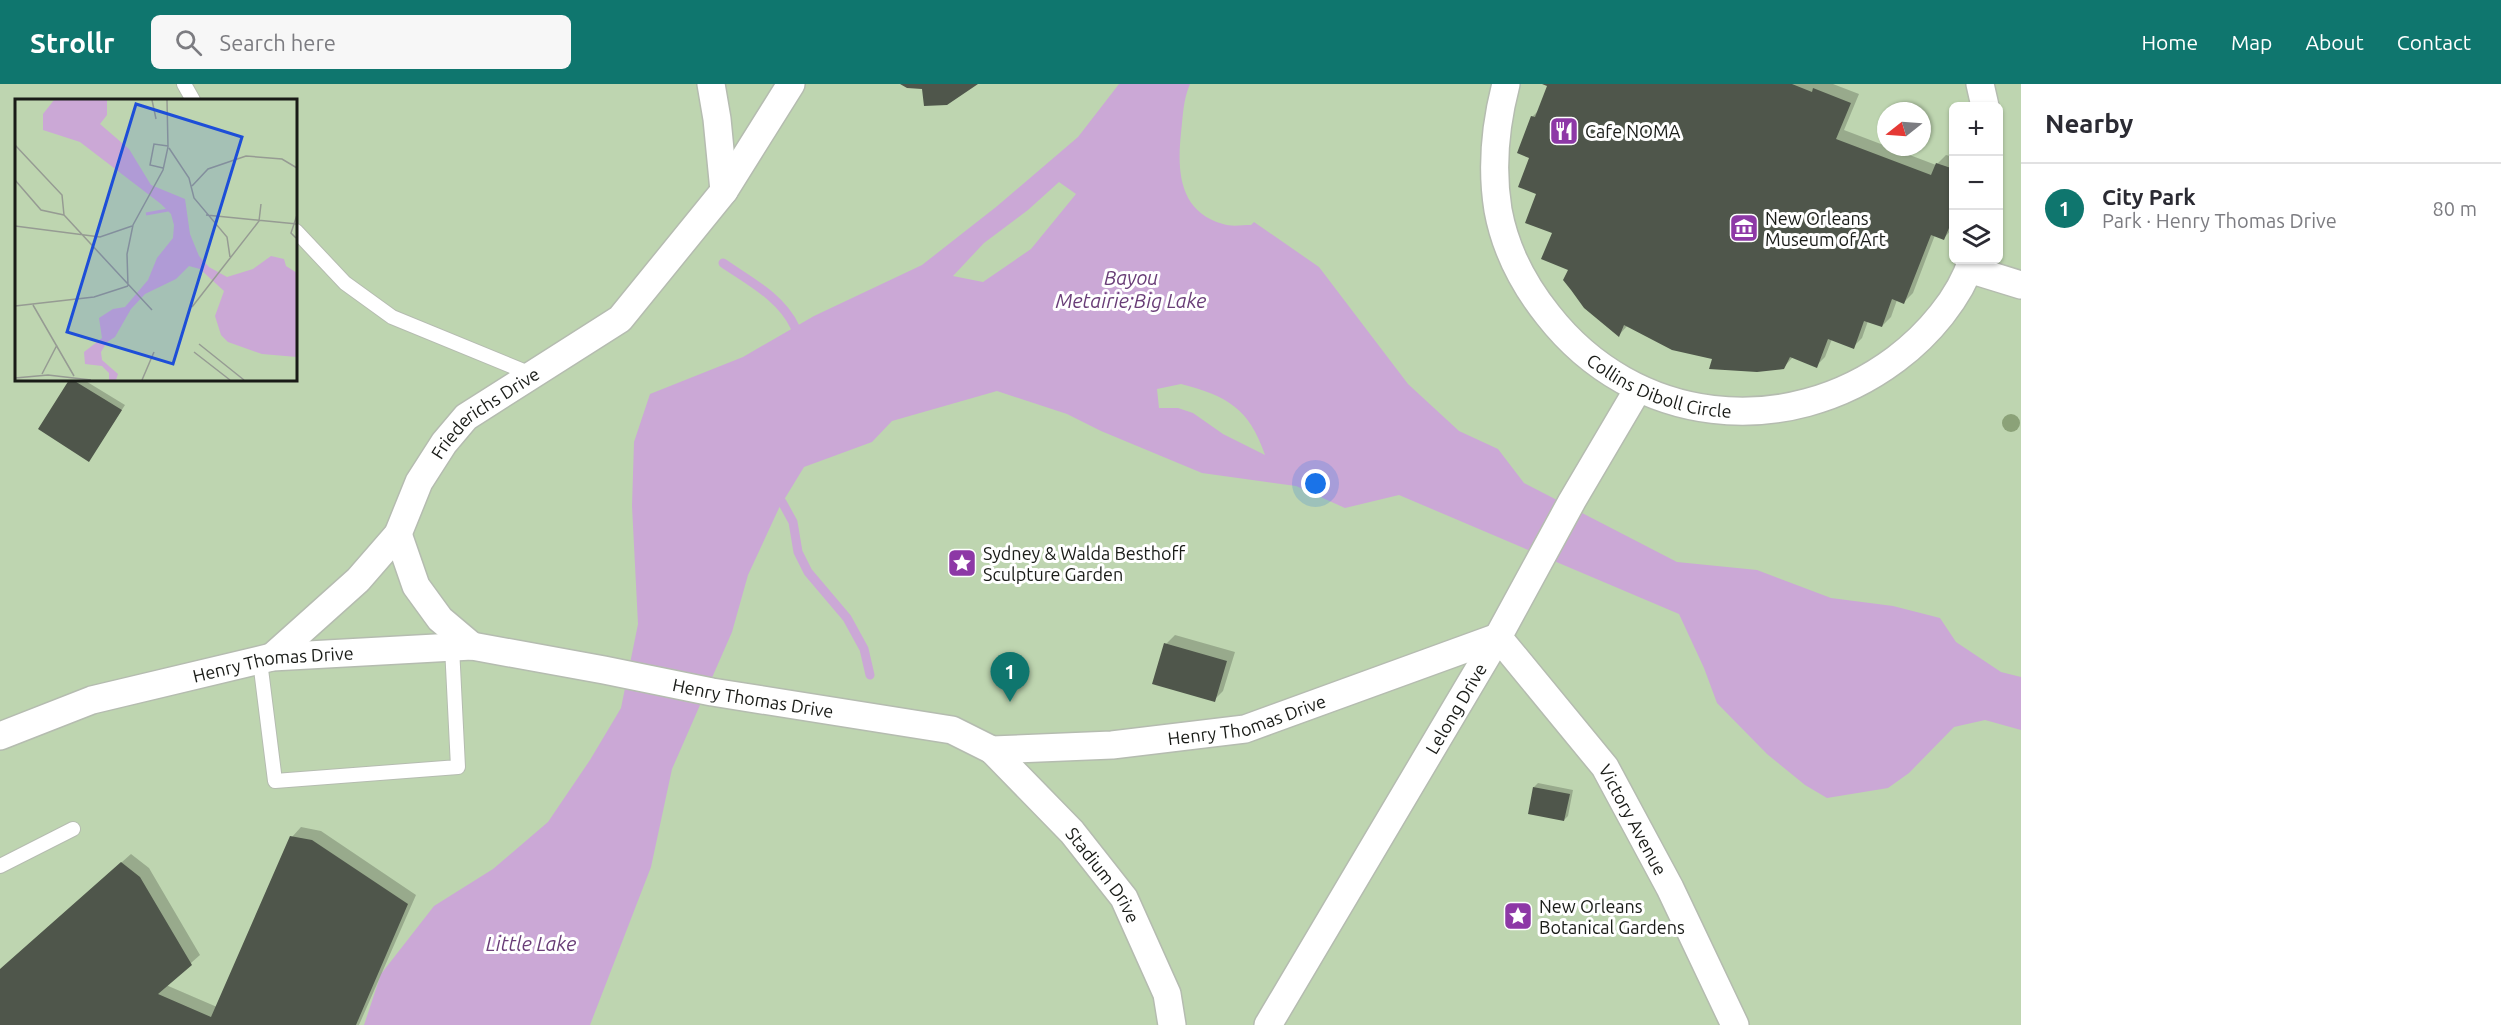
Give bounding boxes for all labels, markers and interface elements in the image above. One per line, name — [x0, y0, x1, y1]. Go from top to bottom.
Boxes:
search box — [151, 15, 571, 69]
icon: search — [172, 26, 205, 59]
text: Strollr — [30, 27, 115, 58]
text: Search here — [220, 30, 336, 55]
text: Home — [2141, 30, 2198, 54]
text: Map — [2231, 30, 2272, 54]
text: About — [2305, 30, 2364, 54]
text: Contact — [2397, 30, 2471, 54]
inset map — [15, 99, 297, 381]
north arrow — [1877, 102, 1931, 156]
map controls — [1949, 102, 2003, 264]
button: + — [1949, 102, 2003, 156]
text: Nearby — [2045, 109, 2133, 138]
restaurant icon: Cafe NOMA — [1548, 115, 1580, 147]
place label: Cafe NOMA — [1585, 121, 1681, 141]
button: − — [1949, 156, 2003, 210]
text: City Park — [2102, 184, 2196, 209]
text: 1 — [2059, 197, 2070, 220]
text: 80 m — [2433, 197, 2477, 220]
place label: New Orleans Museum of Art — [1765, 208, 1886, 249]
text: Park · Henry Thomas Drive — [2102, 209, 2337, 232]
button: layers — [1949, 210, 2003, 264]
museum icon: New Orleans Museum of Art — [1728, 212, 1760, 244]
water label: Bayou Metairie;Big Lake — [1056, 266, 1206, 312]
street label: Collins Diboll Circle — [1583, 349, 1732, 421]
street label: Friederichs Drive — [427, 363, 543, 462]
your location — [1301, 469, 1330, 498]
place label: Sydney & Walda Besthoff Sculpture Garden — [983, 543, 1185, 584]
place icon: Sydney & Walda Besthoff Sculpture Garden — [946, 547, 978, 579]
street label: Henry Thomas Drive — [191, 643, 354, 686]
pin: 1 — [990, 652, 1030, 702]
street label: Lelong Drive — [1421, 660, 1490, 757]
street label: Henry Thomas Drive — [671, 674, 835, 721]
street label: Henry Thomas Drive — [1167, 690, 1328, 748]
street label: Victory Avenue — [1595, 761, 1671, 878]
street label: Stadium Drive — [1062, 823, 1144, 926]
place label: New Orleans Botanical Gardens — [1539, 896, 1685, 937]
place icon: New Orleans Botanical Gardens — [1502, 900, 1534, 932]
water label: Little Lake — [486, 932, 576, 955]

